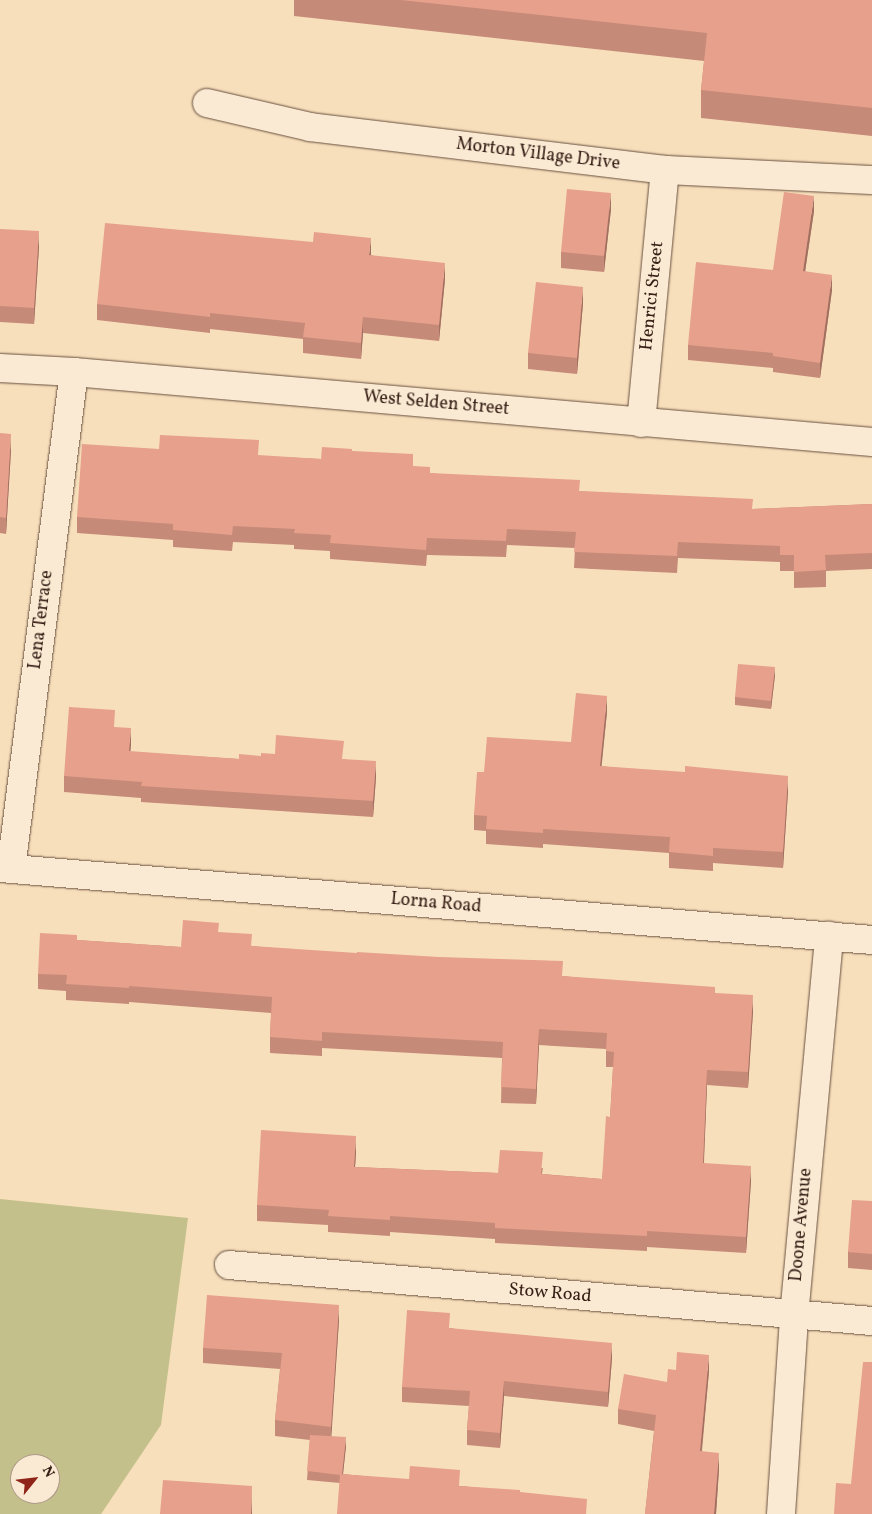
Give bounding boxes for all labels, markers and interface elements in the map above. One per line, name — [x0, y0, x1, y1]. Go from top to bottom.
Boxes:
street label: Morton Village Drive — [455, 134, 621, 176]
street label: Henrici Street — [637, 240, 669, 352]
street label: West Selden Street — [362, 387, 510, 421]
street label: Lena Terrace — [25, 569, 59, 671]
street label: Lorna Road — [390, 889, 482, 919]
street label: Doone Avenue — [786, 1167, 818, 1283]
street label: Stow Road — [507, 1280, 593, 1308]
north arrow — [10, 1454, 60, 1504]
text: N — [37, 1463, 58, 1481]

